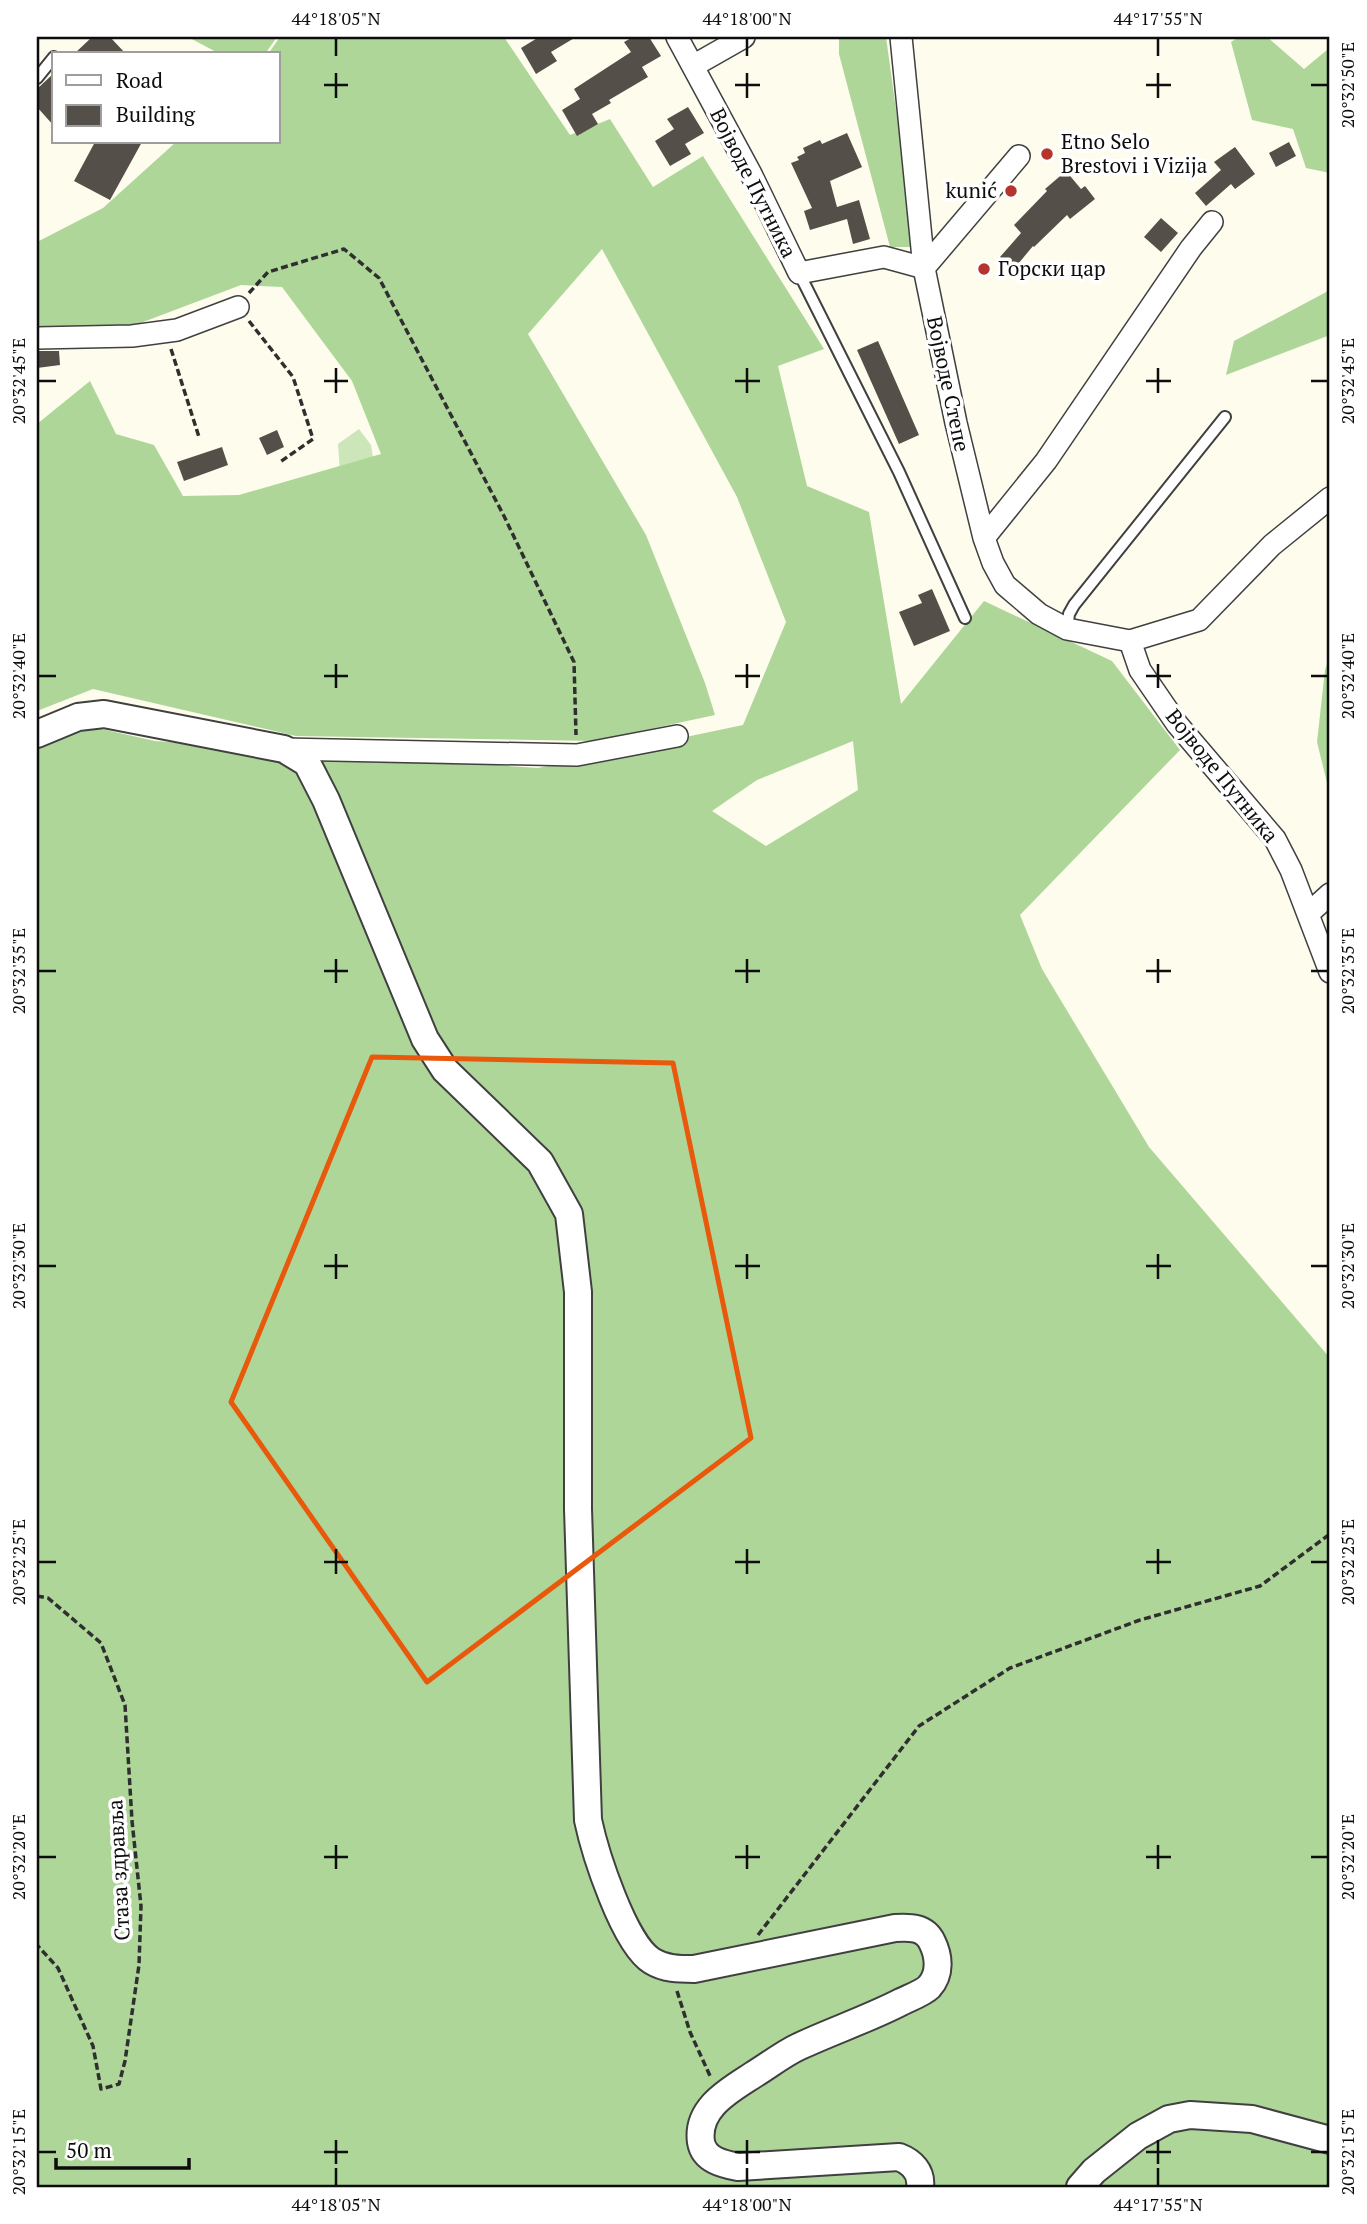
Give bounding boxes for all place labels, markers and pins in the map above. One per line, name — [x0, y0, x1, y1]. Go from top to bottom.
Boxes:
place label: Etno Selo Brestovi i Vizija — [1061, 127, 1208, 179]
marker: Etno Selo Brestovi i Vizija — [1039, 146, 1055, 162]
place label: kunić — [946, 176, 997, 204]
marker: kunić — [1003, 183, 1019, 199]
place label: Горски цар — [998, 254, 1106, 282]
marker: Горски цар — [976, 261, 992, 277]

